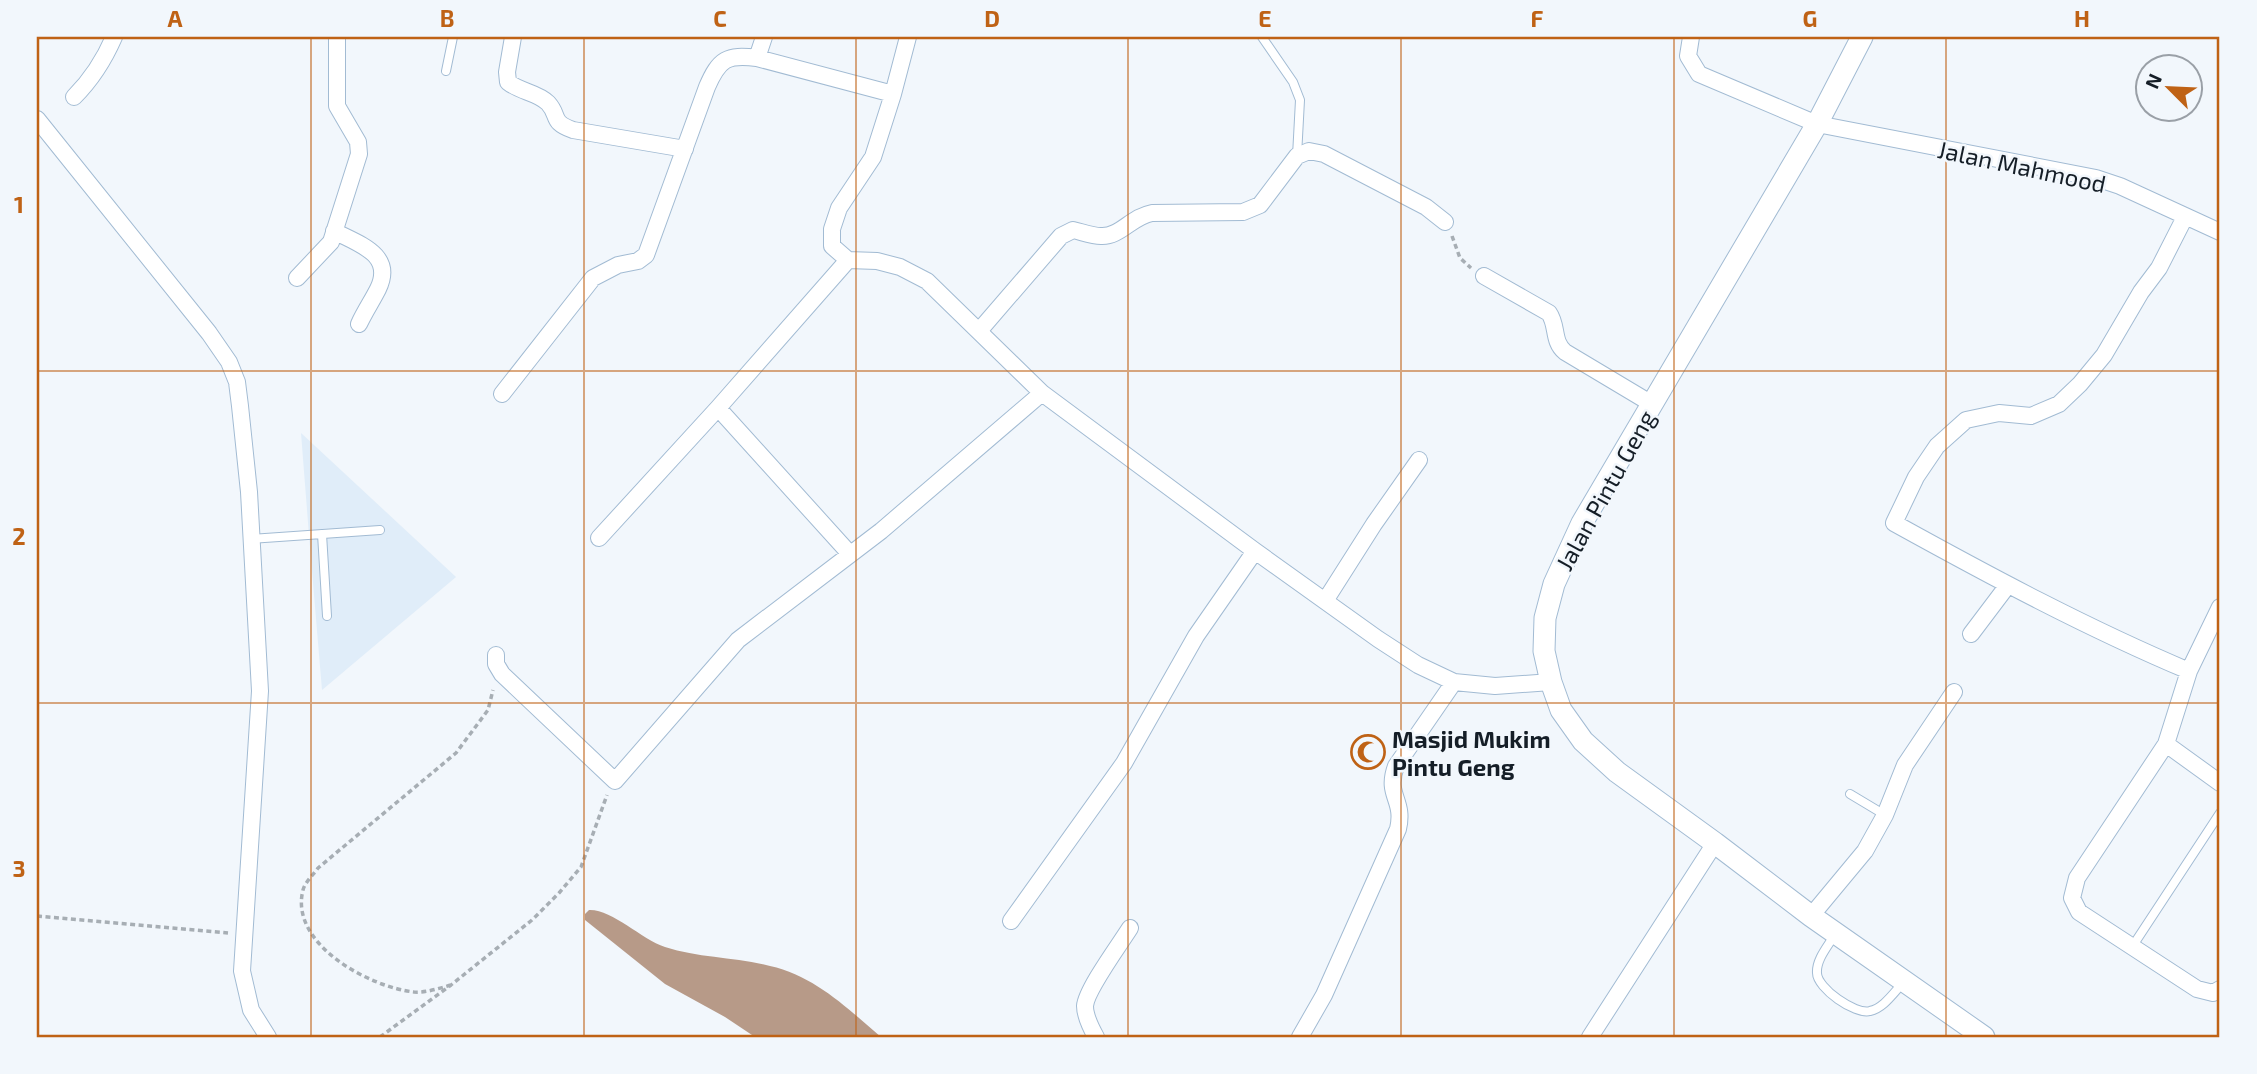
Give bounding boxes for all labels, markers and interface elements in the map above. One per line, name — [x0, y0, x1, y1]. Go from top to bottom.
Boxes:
text: A — [167, 4, 183, 32]
text: B — [440, 4, 454, 32]
text: C — [713, 4, 727, 32]
text: D — [984, 4, 1000, 32]
text: E — [1258, 4, 1272, 32]
text: F — [1531, 4, 1544, 32]
text: G — [1803, 4, 1817, 32]
text: H — [2074, 4, 2090, 32]
north arrow — [2134, 52, 2204, 122]
text: N — [2140, 70, 2166, 92]
street label: Jalan Mahmood — [1935, 134, 2109, 198]
text: 1 — [14, 190, 24, 218]
street label: Jalan Pintu Geng — [1549, 405, 1661, 575]
text: 2 — [12, 522, 26, 550]
place label: Masjid Mukim Pintu Geng — [1392, 724, 1551, 781]
mosque icon: Masjid Mukim Pintu Geng — [1349, 733, 1387, 771]
text: 3 — [12, 854, 26, 882]

